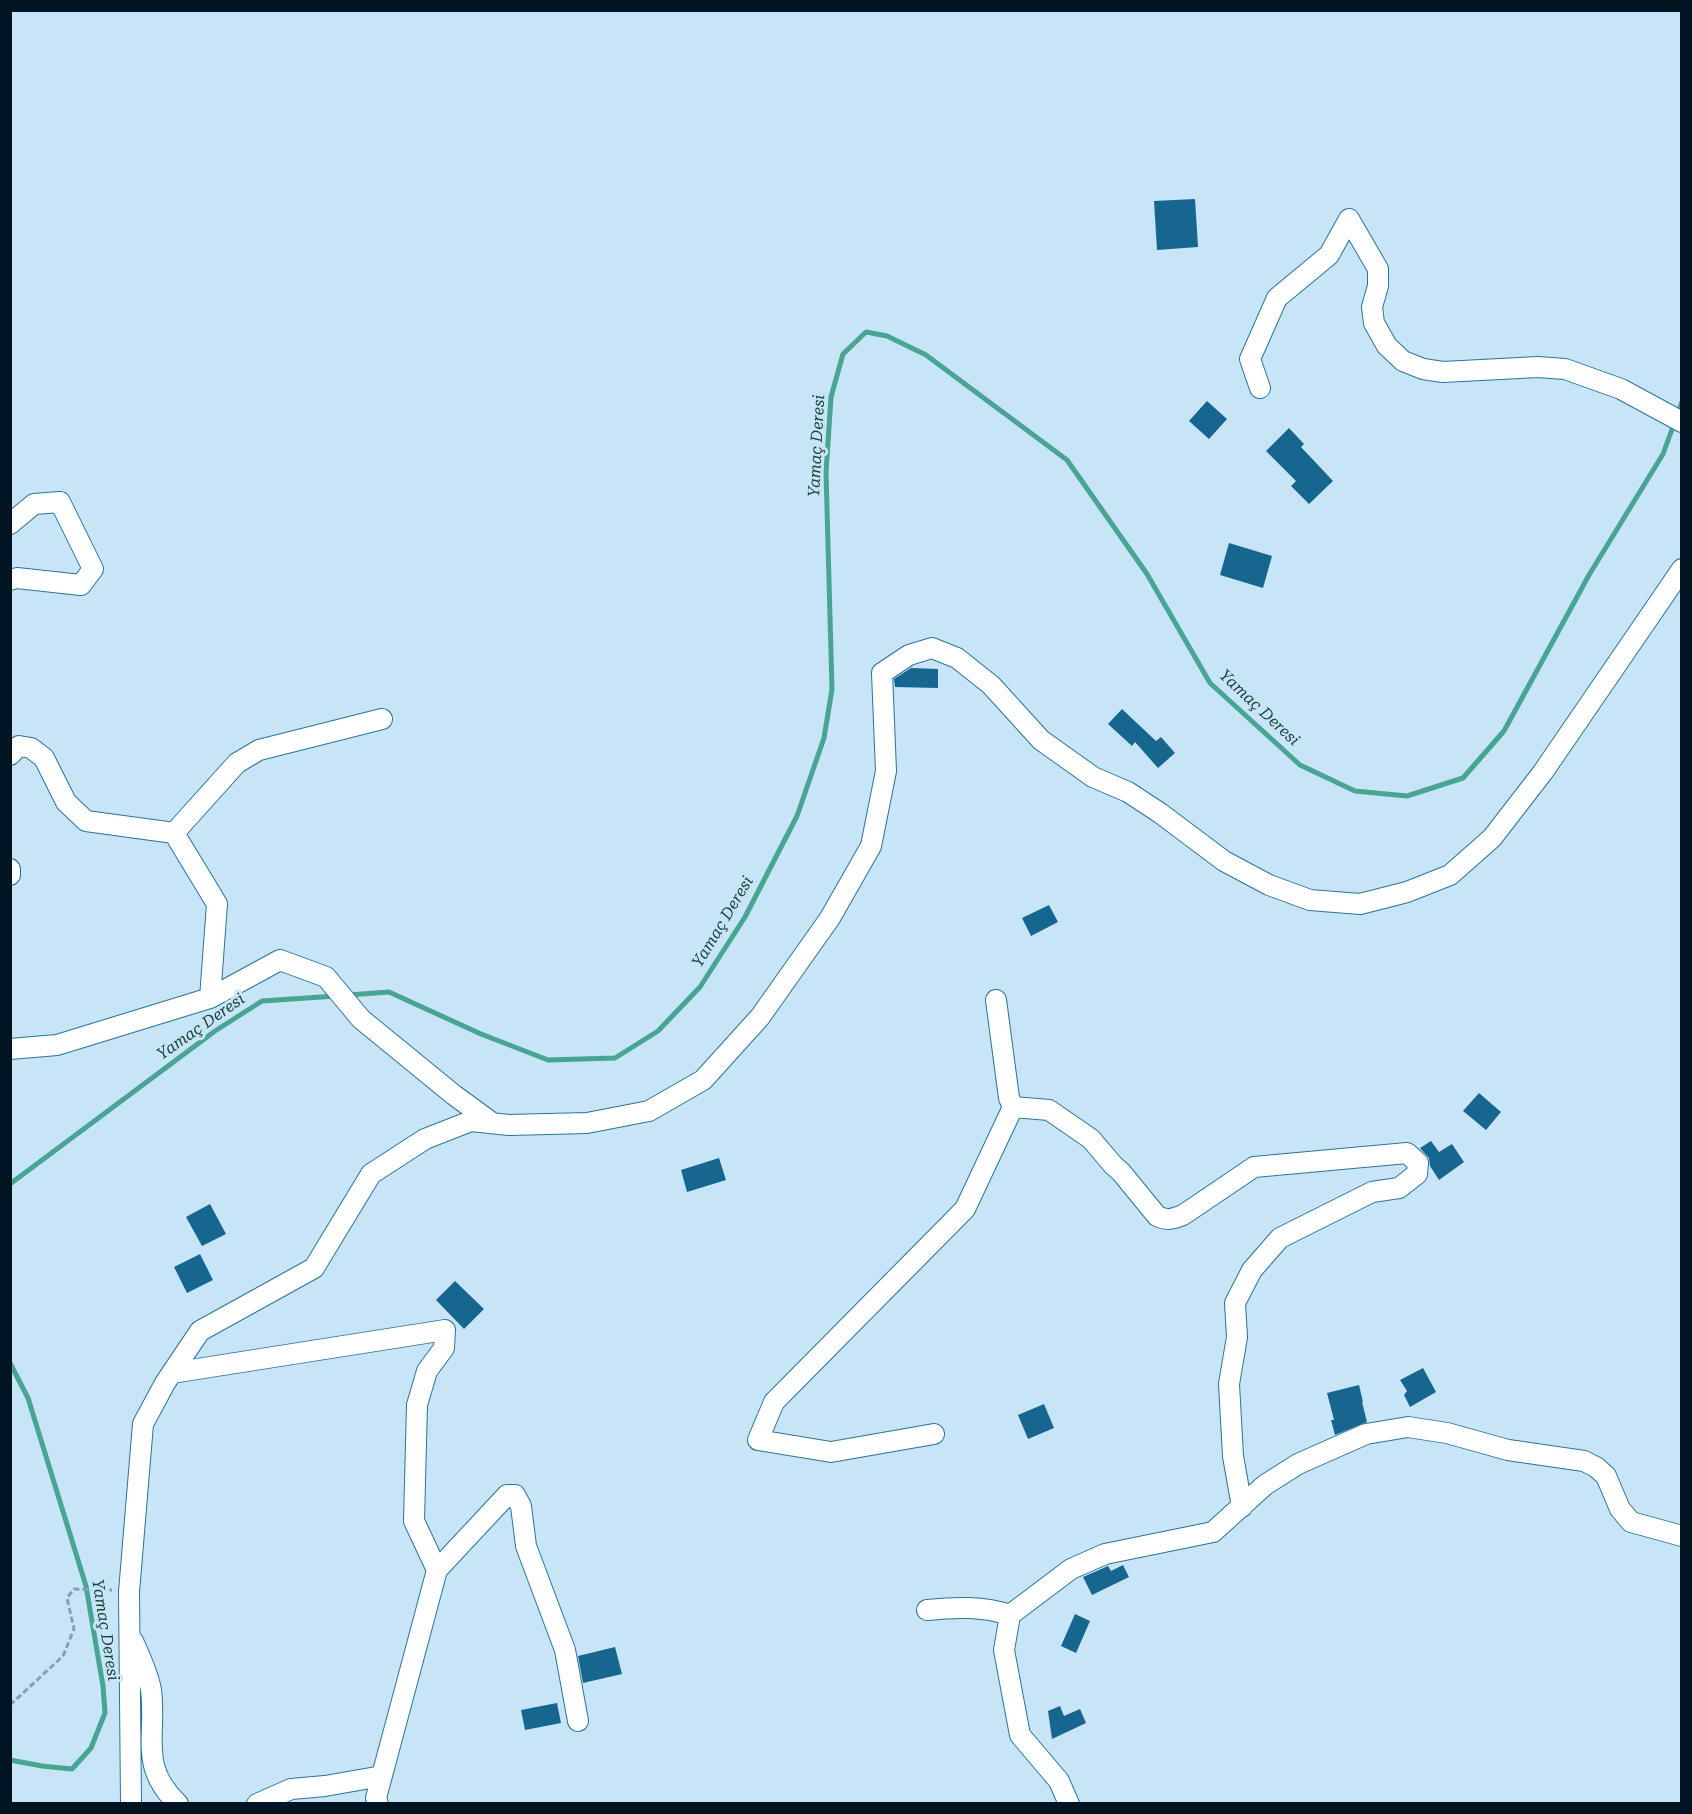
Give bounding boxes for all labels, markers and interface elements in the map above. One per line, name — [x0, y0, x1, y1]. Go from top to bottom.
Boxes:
water label: Yamaç Deresi — [805, 394, 829, 498]
water label: Yamaç Deresi — [1215, 666, 1303, 750]
water label: Yamaç Deresi — [688, 873, 758, 971]
water label: Yamaç Deresi — [153, 990, 249, 1064]
water label: Yamaç Deresi — [87, 1578, 123, 1682]

